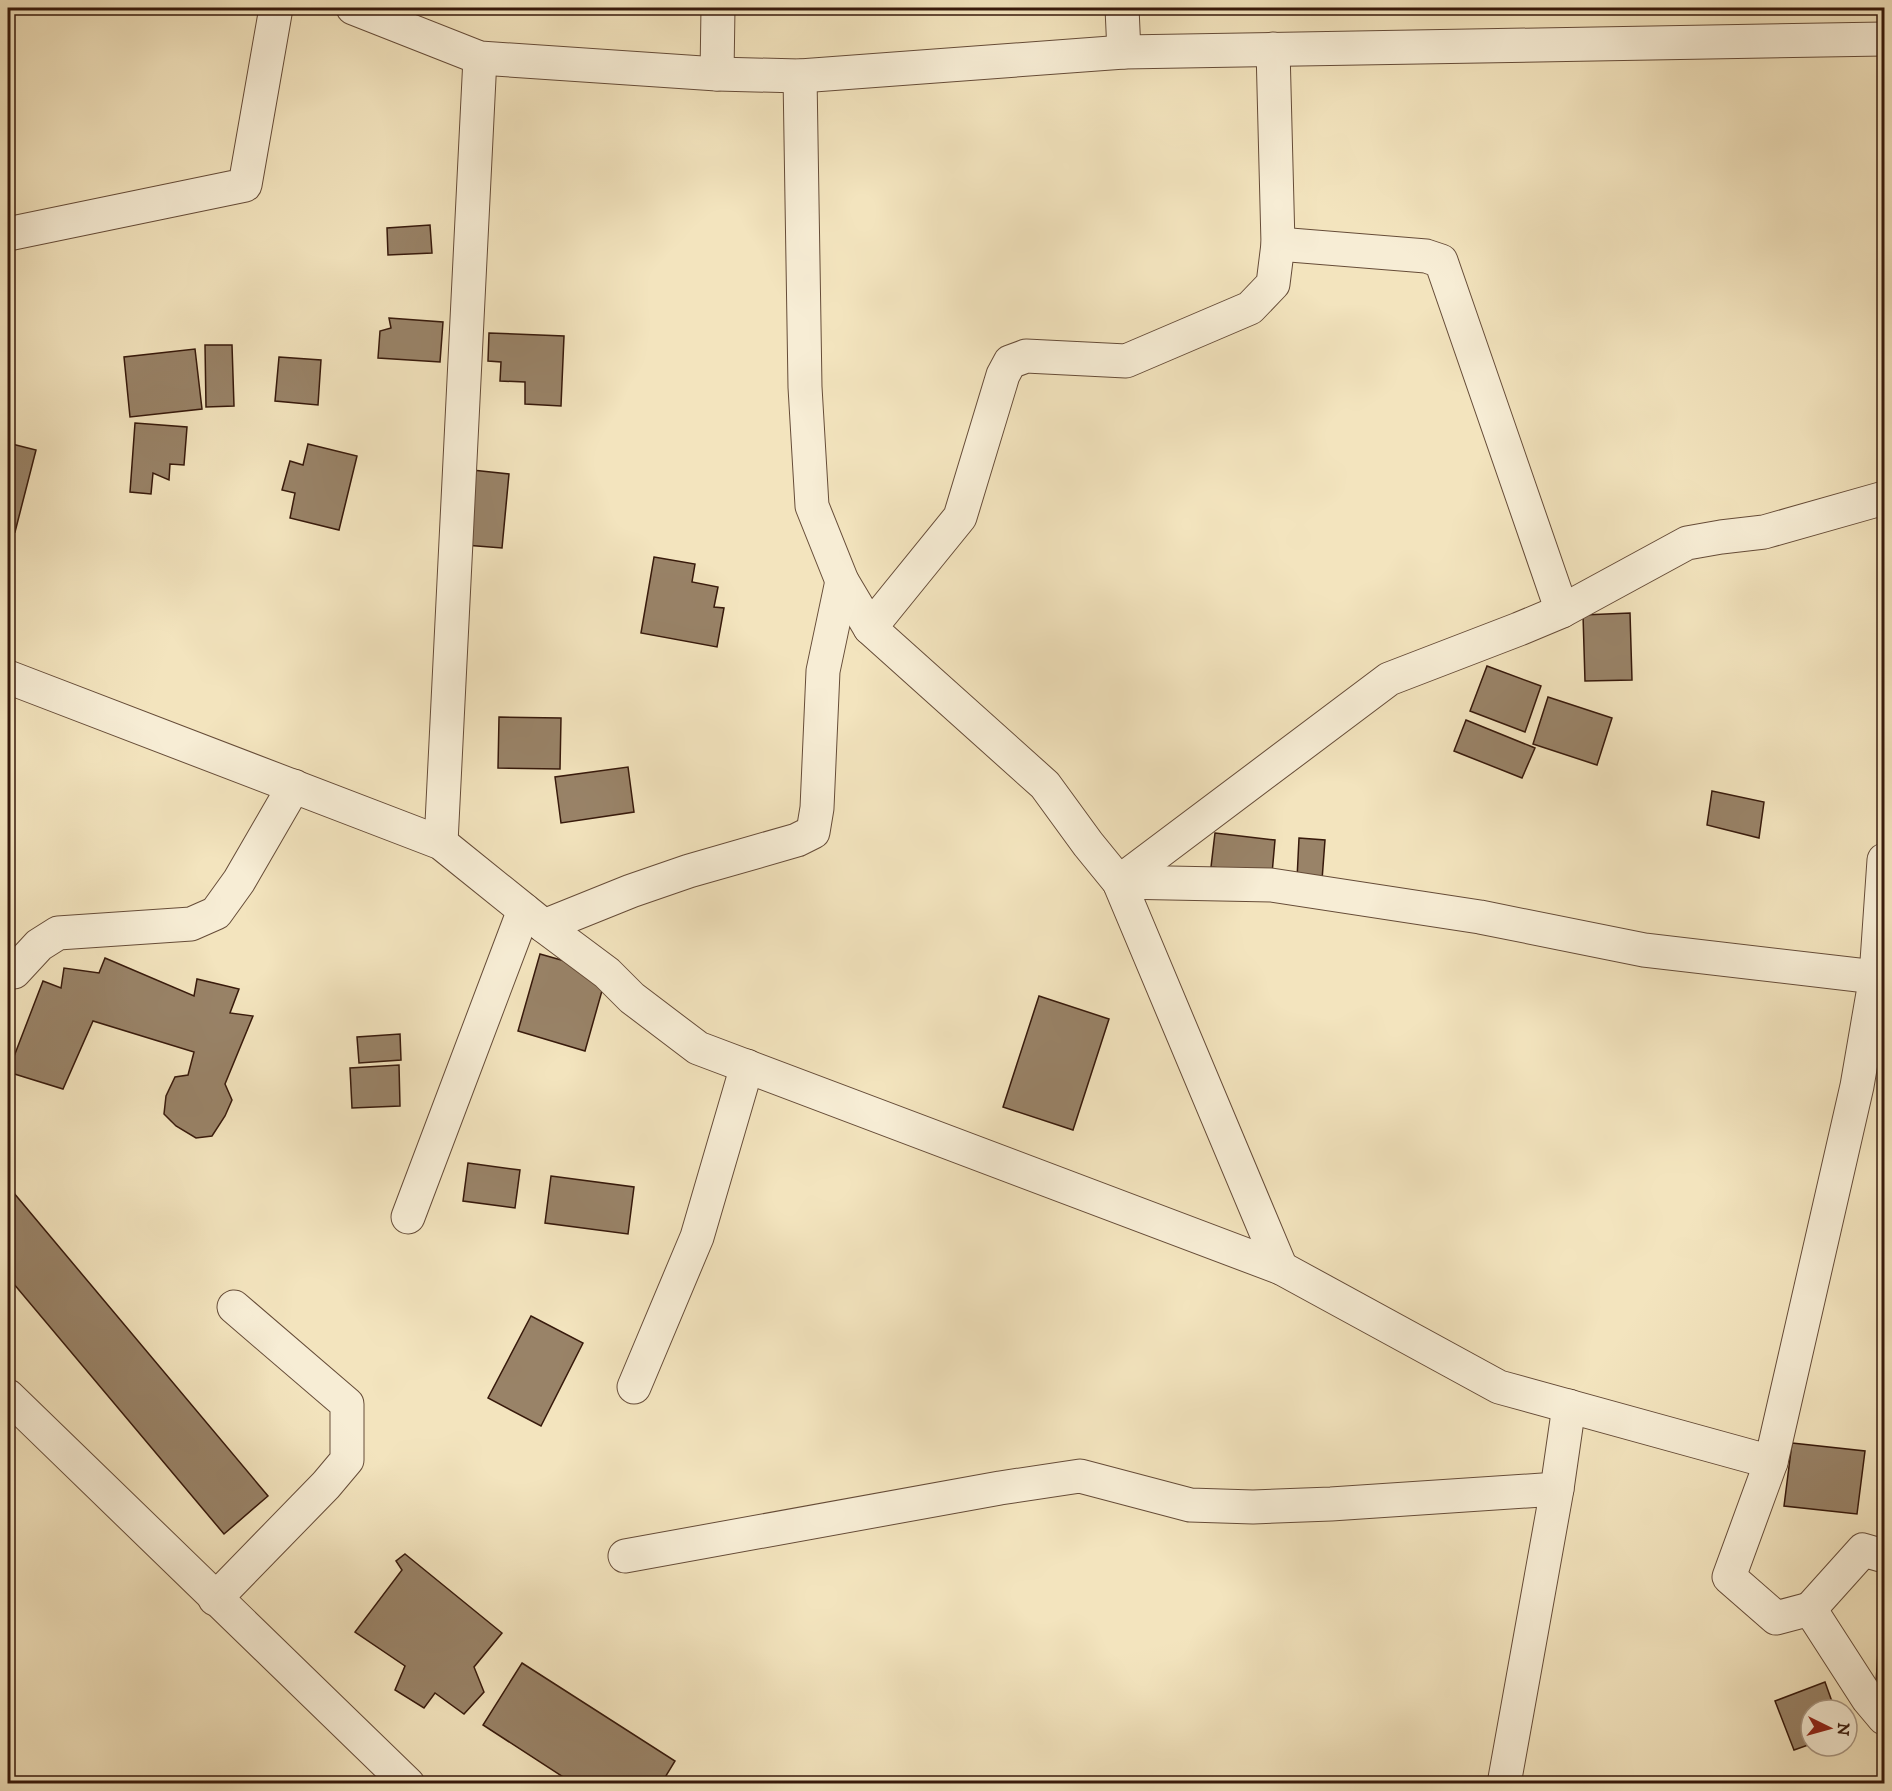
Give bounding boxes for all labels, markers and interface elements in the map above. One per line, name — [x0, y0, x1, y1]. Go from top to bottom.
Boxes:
north arrow — [1799, 1698, 1859, 1758]
text: N — [1832, 1722, 1853, 1737]

